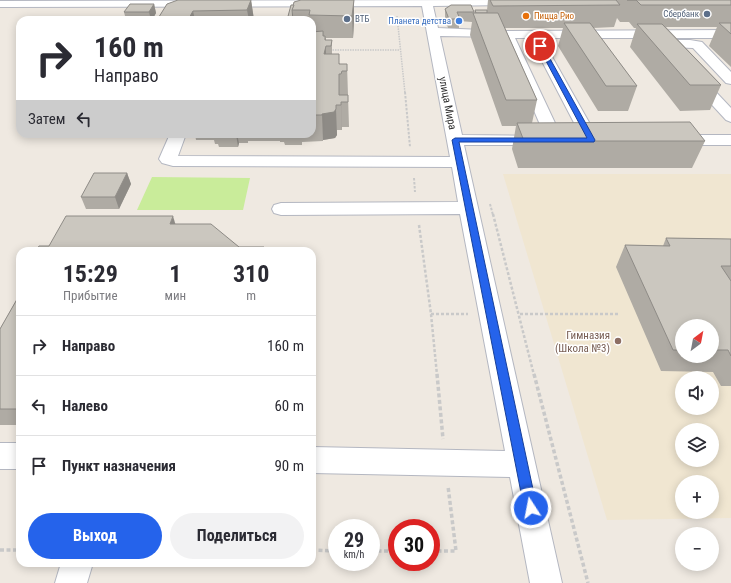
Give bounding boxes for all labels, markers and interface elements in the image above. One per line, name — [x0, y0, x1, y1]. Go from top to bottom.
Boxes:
place label: Сбербанк — [663, 9, 700, 19]
marker: Сбербанк — [702, 9, 712, 19]
marker: Пицца Рио — [521, 11, 531, 21]
place label: Пицца Рио — [534, 11, 575, 21]
marker: ВТБ — [342, 14, 352, 24]
place label: ВТБ — [355, 14, 369, 24]
place label: Планета детства — [388, 16, 451, 26]
marker: Планета детства — [454, 16, 464, 26]
pin — [523, 29, 557, 63]
text: 160 m — [94, 31, 164, 64]
icon: right — [28, 32, 80, 84]
icon: arrive — [529, 35, 551, 57]
text: Направо — [94, 65, 159, 86]
street label: улица Мира — [436, 75, 459, 131]
icon: left — [73, 108, 95, 130]
text: Затем — [28, 110, 65, 128]
text: 15:29 — [63, 260, 118, 288]
text: 1 — [169, 260, 181, 288]
text: 310 — [233, 260, 269, 288]
text: Прибытие — [63, 288, 118, 303]
text: мин — [165, 288, 186, 303]
text: m — [246, 288, 256, 303]
north arrow — [675, 319, 719, 363]
map controls — [675, 319, 719, 571]
place label: Гимназия (Школа №3) — [555, 329, 610, 355]
icon: right — [28, 335, 50, 357]
marker: Гимназия (Школа №3) — [613, 336, 623, 346]
text: Направо — [62, 337, 115, 355]
text: 160 m — [267, 337, 304, 355]
button: sound — [675, 371, 719, 415]
icon: left — [28, 395, 50, 417]
text: Налево — [62, 397, 108, 415]
text: 60 m — [274, 397, 304, 415]
button: layers — [675, 423, 719, 467]
icon: arrive — [28, 455, 50, 477]
text: Пункт назначения — [62, 457, 176, 475]
text: 90 m — [274, 457, 304, 475]
button: + — [675, 475, 719, 519]
position arrow — [510, 487, 552, 529]
button: Выход — [28, 513, 162, 559]
button: Поделиться — [170, 513, 304, 559]
speed limit sign: 30 — [388, 519, 440, 571]
button: − — [675, 527, 719, 571]
text: 29 — [344, 528, 364, 552]
text: km/h — [344, 549, 364, 560]

